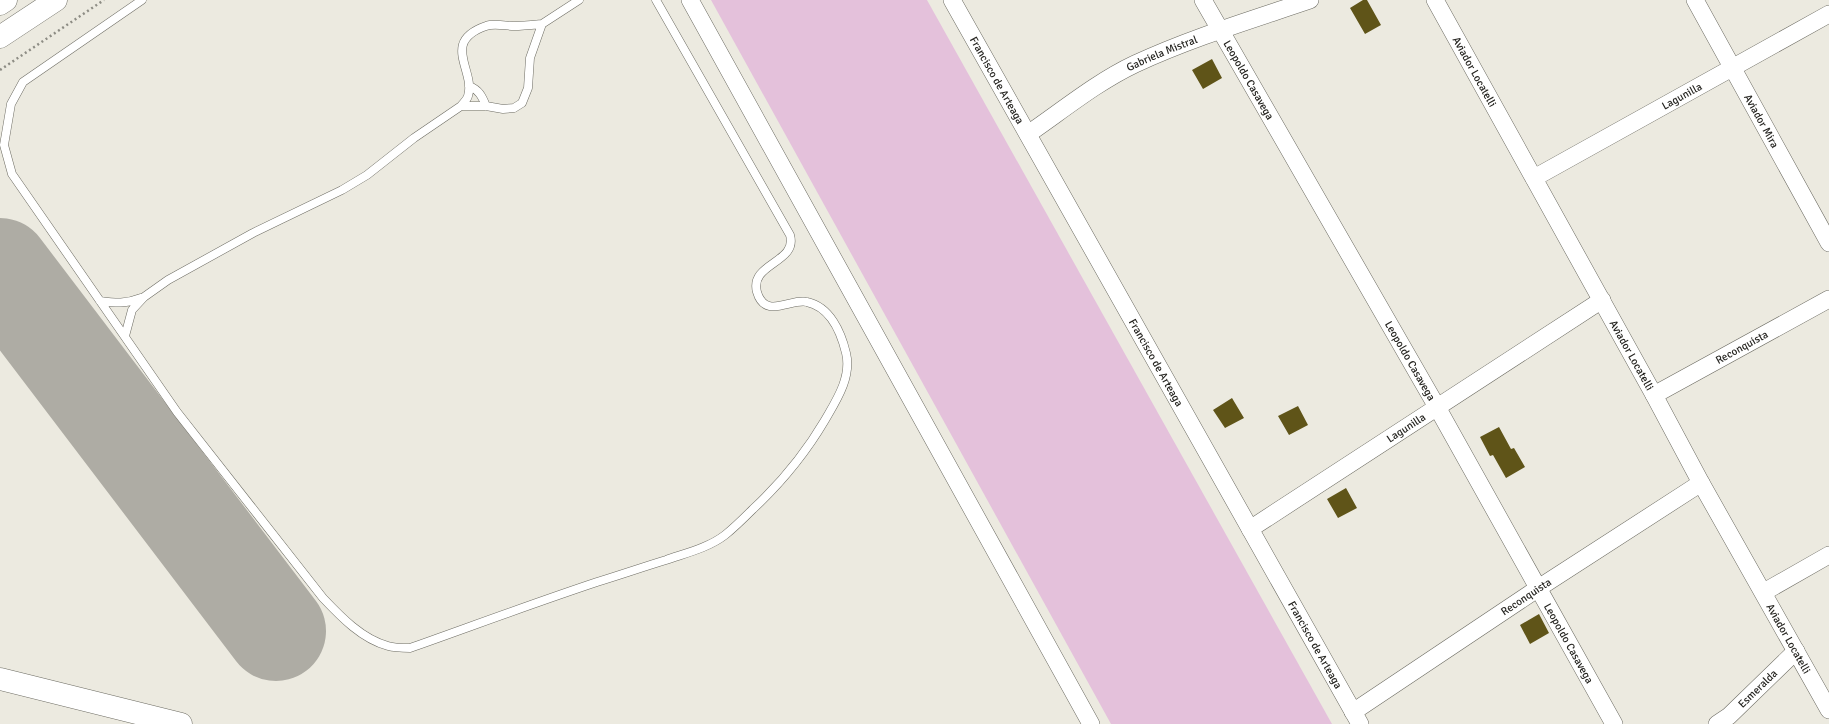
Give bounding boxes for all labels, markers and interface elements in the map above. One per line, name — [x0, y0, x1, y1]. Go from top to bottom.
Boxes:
street label: Gabriela Mistral — [1124, 32, 1199, 74]
street label: Francisco de Arteaga — [967, 34, 1027, 127]
street label: Aviador Locatelli — [1450, 34, 1499, 109]
street label: Leopoldo Casavega — [1221, 38, 1277, 122]
street label: Lagunilla — [1659, 79, 1704, 112]
street label: Aviador Mira — [1742, 92, 1782, 150]
street label: Francisco de Arteaga — [1126, 316, 1186, 409]
street label: Aviador Locatelli — [1607, 318, 1657, 393]
street label: Leopoldo Casavega — [1382, 319, 1439, 403]
street label: Reconquista — [1713, 327, 1771, 367]
street label: Lagunilla — [1384, 410, 1428, 445]
street label: Reconquista — [1498, 575, 1554, 618]
street label: Francisco de Arteaga — [1285, 599, 1345, 691]
street label: Leopoldo Casavega — [1541, 601, 1597, 686]
street label: Aviador Locatelli — [1764, 601, 1814, 676]
street label: Esmeralda — [1735, 666, 1780, 710]

